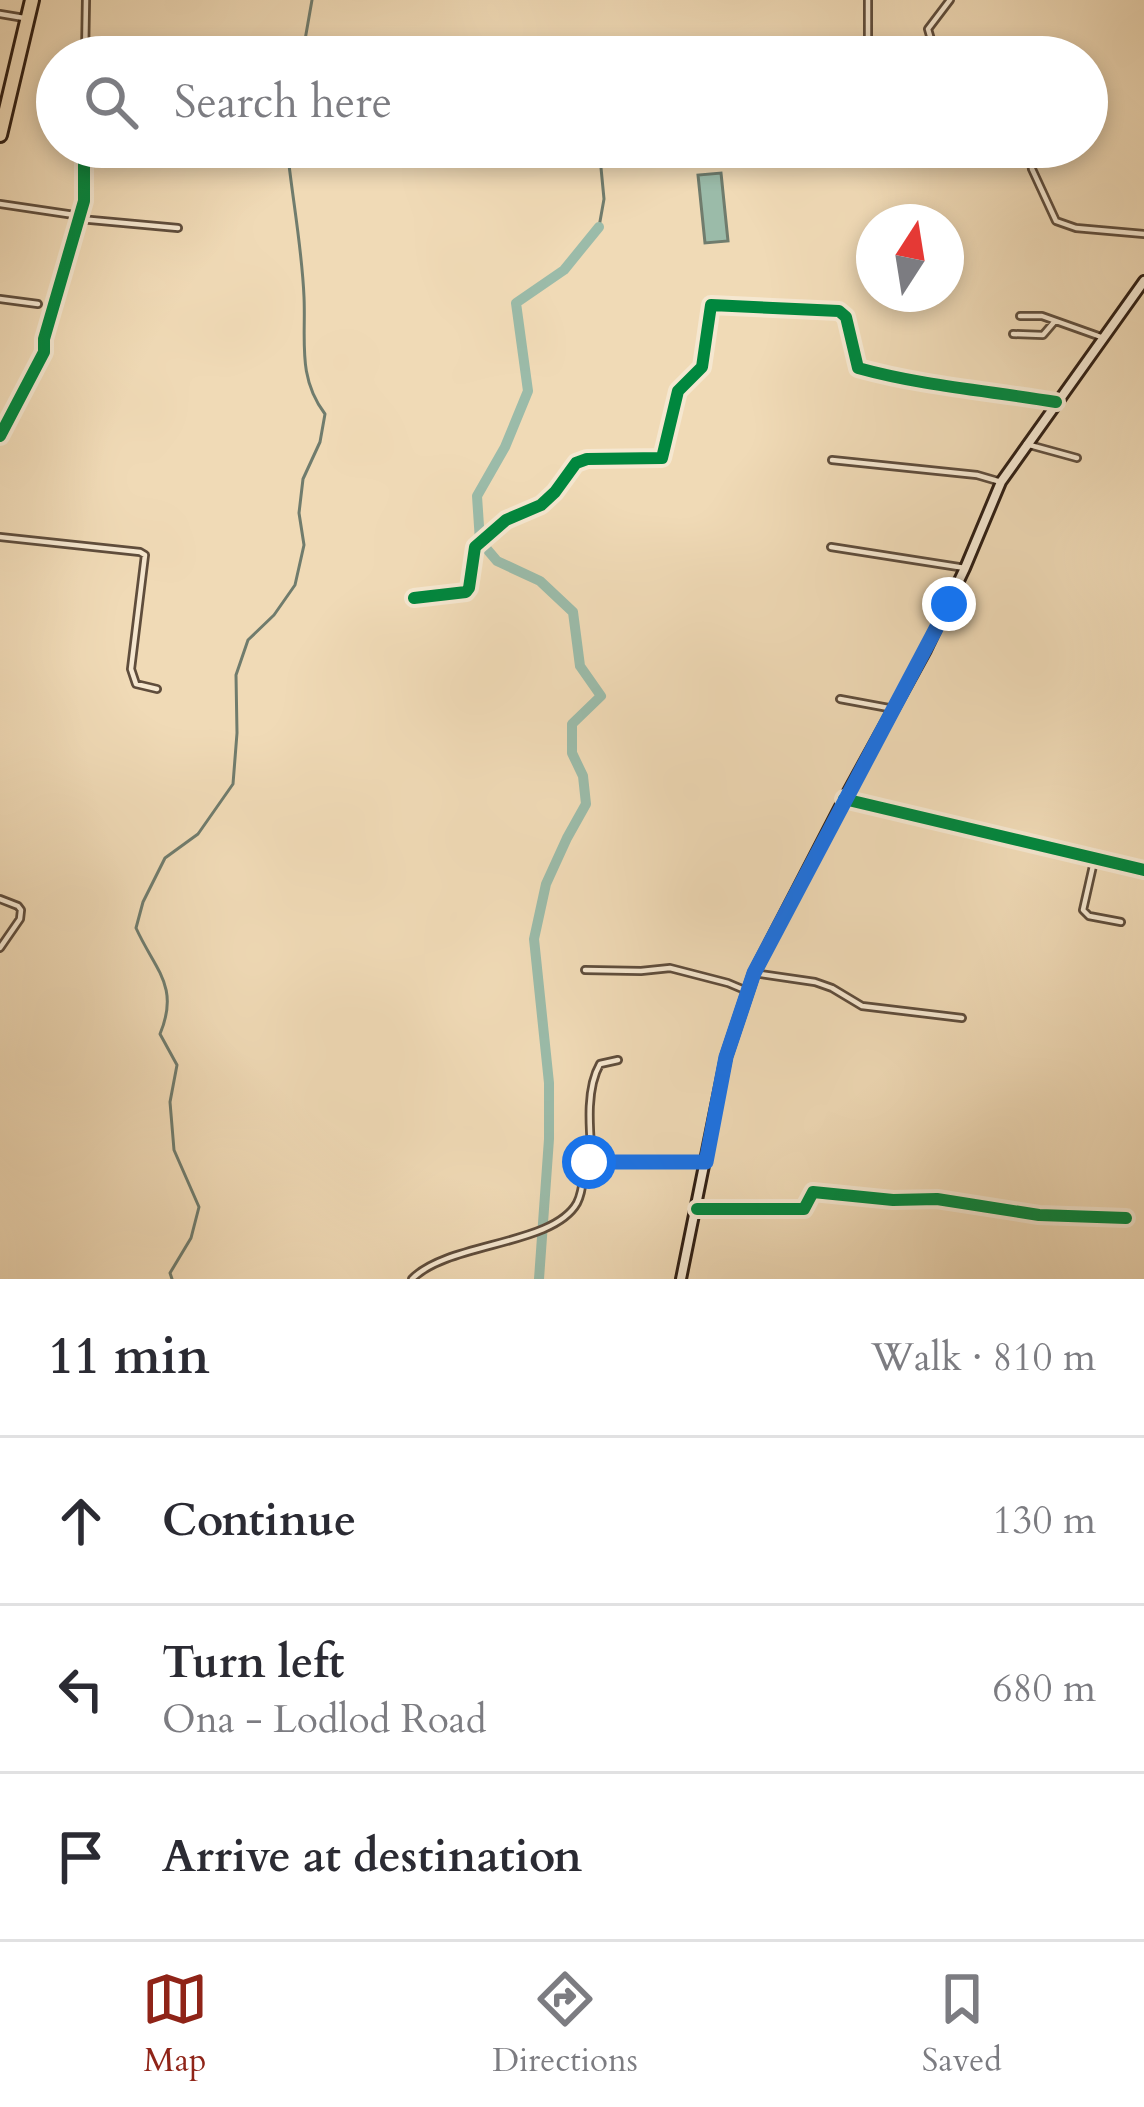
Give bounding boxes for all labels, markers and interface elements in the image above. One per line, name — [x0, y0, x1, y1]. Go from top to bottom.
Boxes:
search box — [36, 36, 1108, 168]
icon: search — [78, 69, 144, 135]
text: Search here — [174, 72, 392, 133]
north arrow — [856, 204, 964, 312]
route end — [922, 577, 976, 631]
route start — [562, 1135, 616, 1189]
text: 11 min — [48, 1322, 210, 1392]
text: Walk · 810 m — [871, 1331, 1096, 1384]
icon: ahead — [48, 1488, 114, 1554]
text: Continue — [162, 1490, 356, 1551]
text: 130 m — [993, 1494, 1096, 1547]
text: Turn left — [162, 1632, 344, 1693]
icon: left — [48, 1656, 114, 1722]
text: 680 m — [993, 1662, 1096, 1715]
text: Ona - Lodlod Road — [162, 1693, 486, 1746]
icon: arrive — [48, 1824, 114, 1890]
text: Arrive at destination — [162, 1826, 582, 1887]
tab: Map — [142, 1966, 208, 2083]
tab: Directions — [492, 1966, 638, 2083]
tab: Saved — [922, 1966, 1002, 2083]

